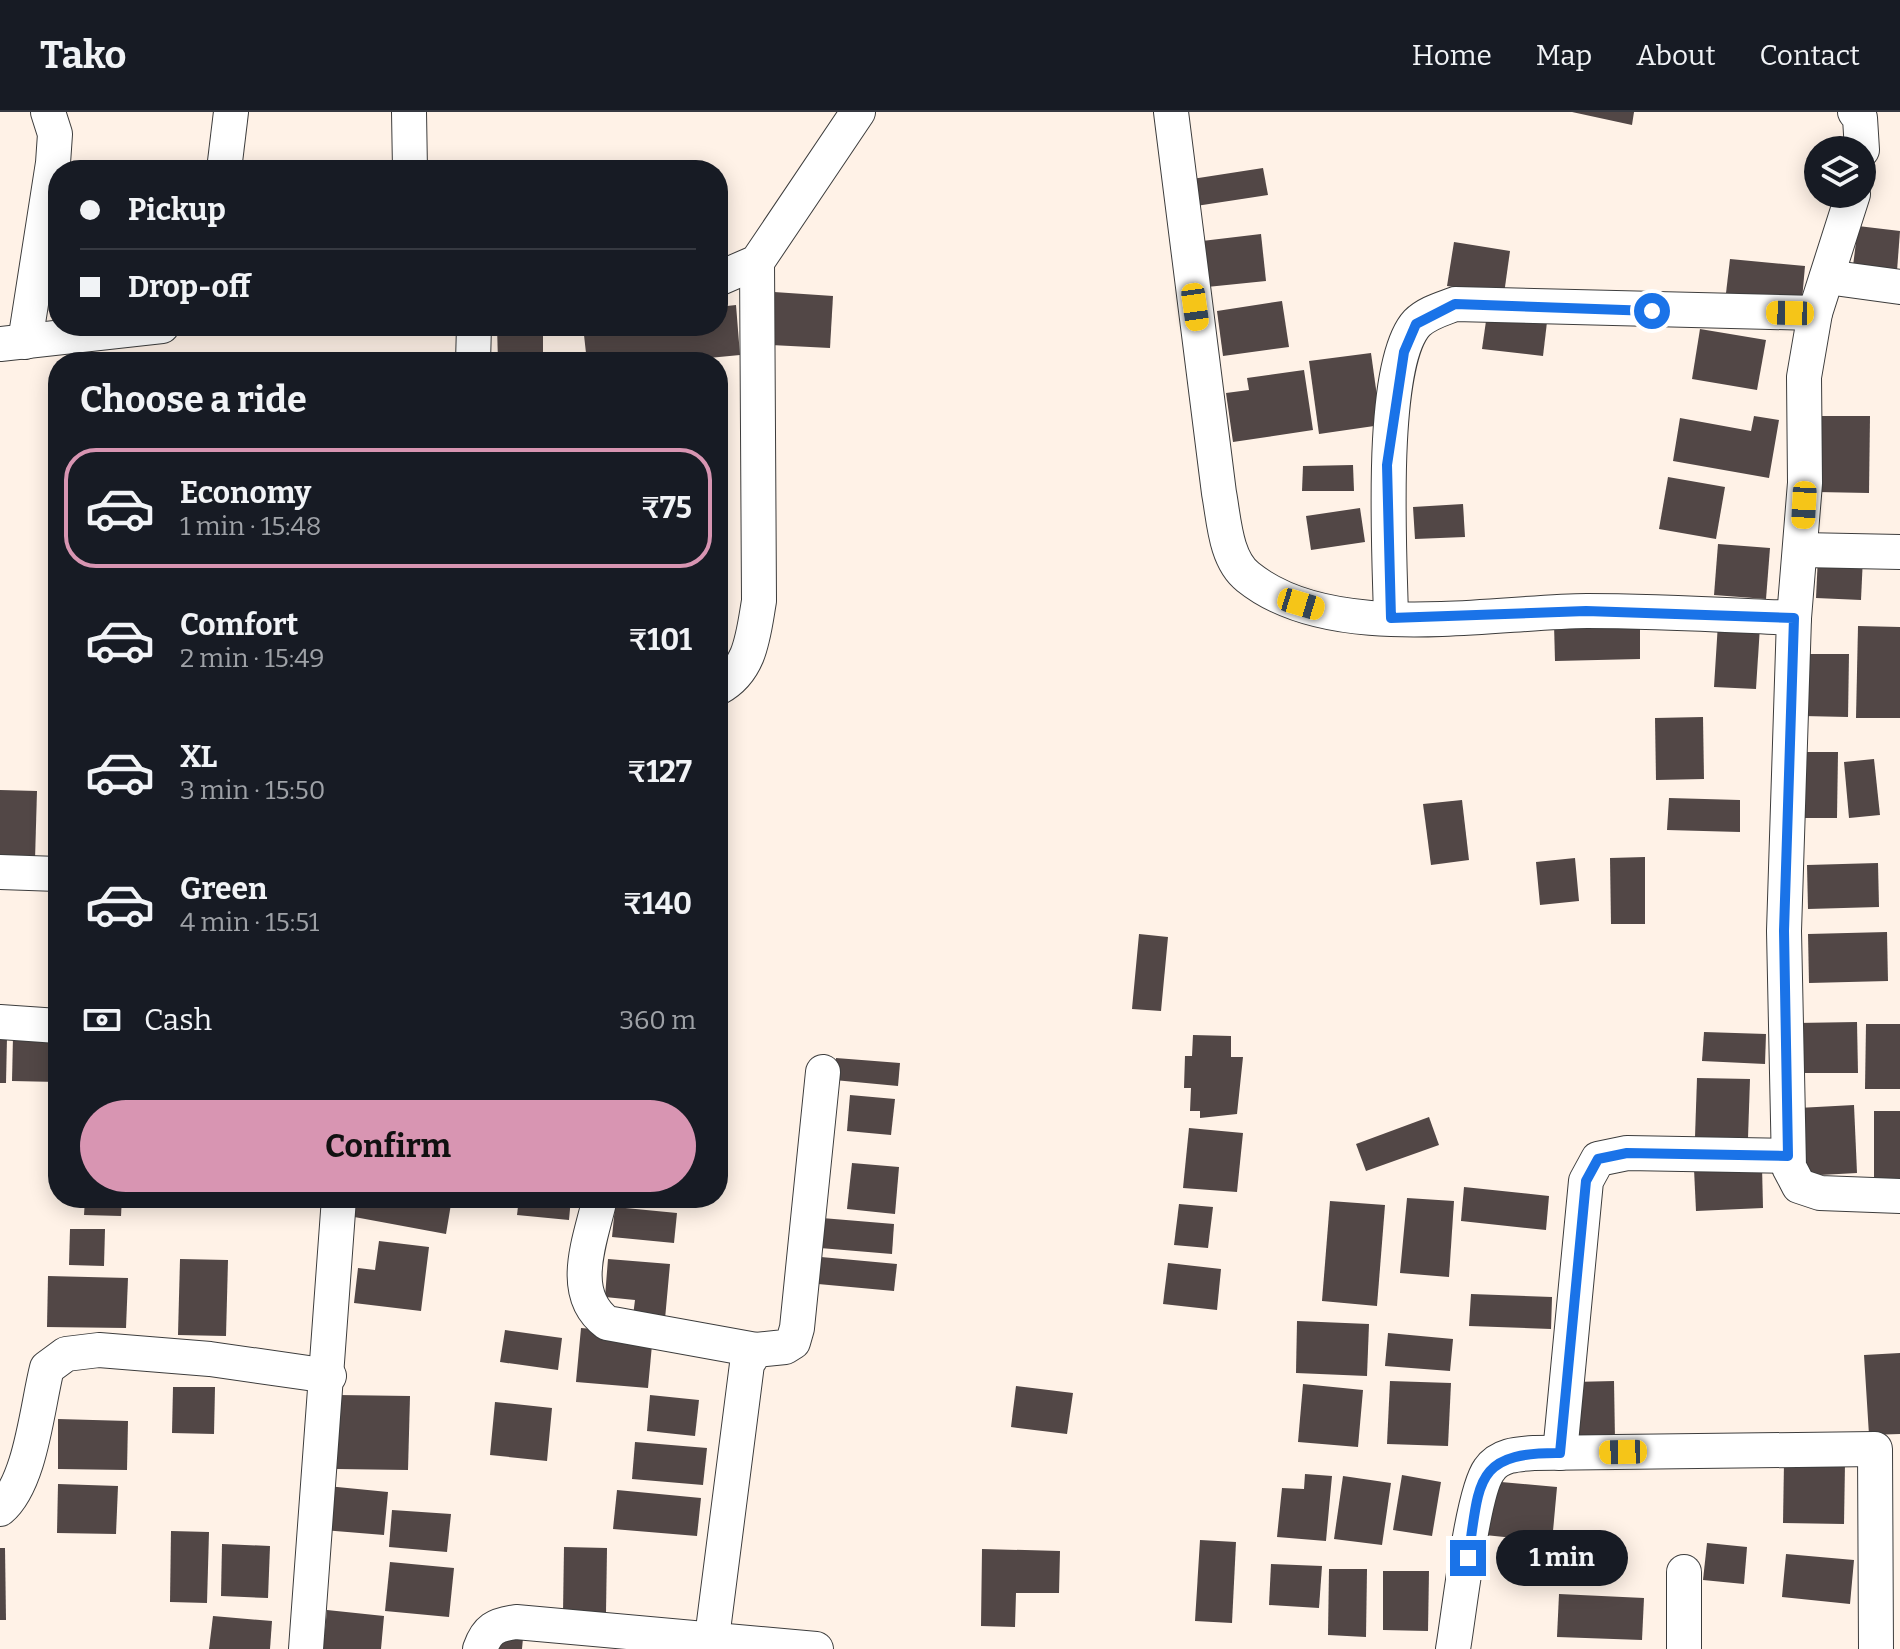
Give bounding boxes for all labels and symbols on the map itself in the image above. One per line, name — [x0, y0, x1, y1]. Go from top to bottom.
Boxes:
car — [1180, 282, 1210, 332]
route start — [1634, 293, 1670, 329]
car — [1766, 301, 1814, 325]
car — [1791, 480, 1817, 530]
car — [1275, 586, 1327, 622]
car — [1599, 1440, 1647, 1464]
callout: 1 min — [1496, 1530, 1628, 1586]
route end — [1450, 1540, 1486, 1576]

